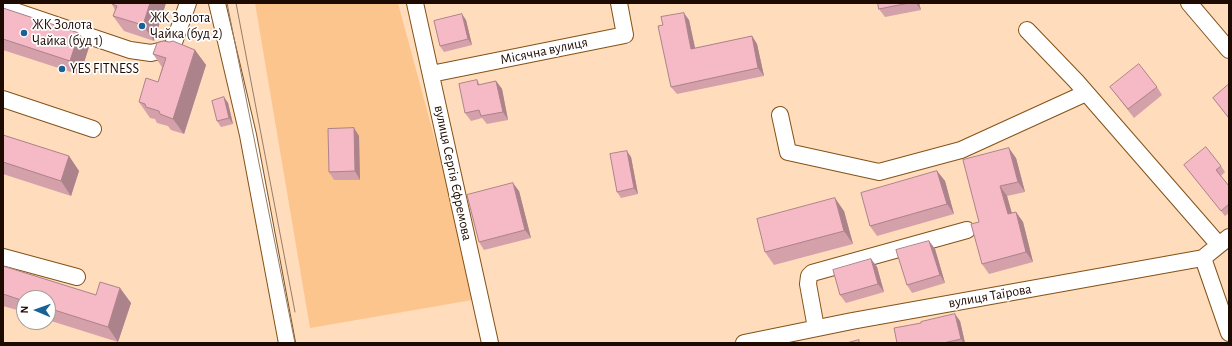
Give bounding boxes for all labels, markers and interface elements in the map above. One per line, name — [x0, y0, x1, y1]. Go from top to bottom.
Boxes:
place label: ЖК Золота Чайка (буд 2) — [150, 10, 223, 42]
place label: ЖК Золота Чайка (буд 1) — [32, 17, 103, 50]
marker: ЖК Золота Чайка (буд 2) — [137, 21, 147, 31]
marker: ЖК Золота Чайка (буд 1) — [19, 28, 29, 38]
street label: Місячна вулиця — [499, 34, 589, 68]
place label: YES FITNESS — [70, 61, 139, 77]
marker: YES FITNESS — [57, 64, 67, 74]
street label: вулиця Сергія Єфремова — [430, 104, 476, 242]
street label: вулиця Таїрова — [947, 280, 1033, 312]
north arrow — [16, 290, 56, 330]
text: N — [19, 306, 30, 314]

